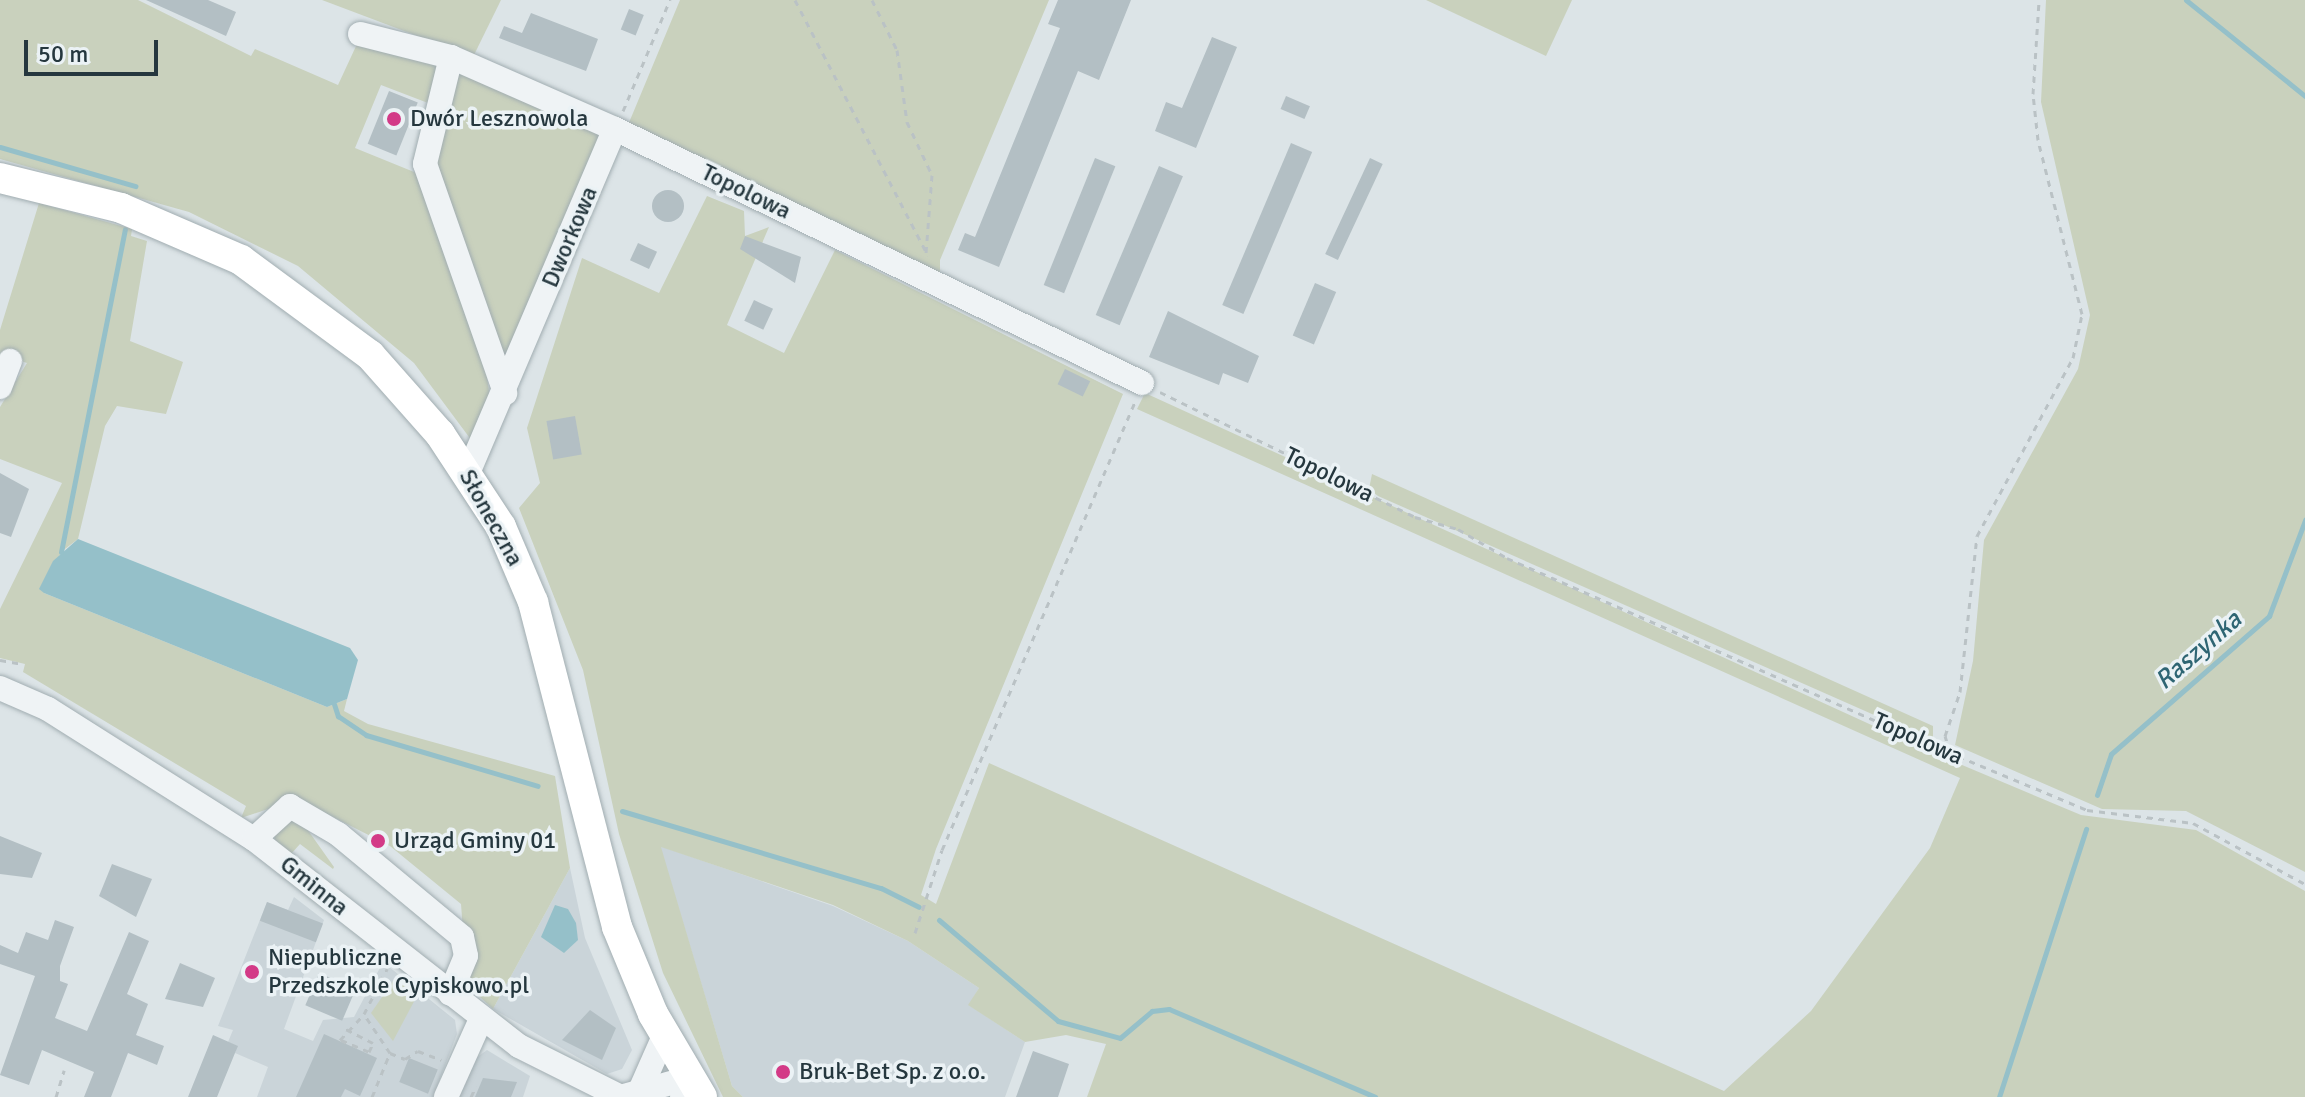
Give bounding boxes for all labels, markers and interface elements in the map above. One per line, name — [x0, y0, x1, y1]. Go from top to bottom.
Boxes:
scale bar — [28, 24, 162, 74]
text: 50 m — [38, 39, 88, 69]
place label: Dwór Lesznowola — [410, 105, 588, 133]
marker: Dwór Lesznowola — [385, 110, 403, 128]
street label: Topolowa — [697, 158, 795, 226]
street label: Dworkowa — [536, 182, 604, 292]
street label: Topolowa — [1280, 441, 1378, 509]
street label: Słoneczna — [453, 465, 529, 571]
water label: Raszynka — [2149, 605, 2249, 697]
street label: Topolowa — [1868, 706, 1968, 772]
place label: Urząd Gminy 01 — [394, 827, 556, 855]
marker: Urząd Gminy 01 — [369, 832, 387, 850]
street label: Gminna — [274, 850, 354, 922]
place label: Niepubliczne Przedszkole Cypiskowo.pl — [268, 944, 529, 1000]
marker: Niepubliczne Przedszkole Cypiskowo.pl — [243, 963, 261, 981]
place label: Bruk-Bet Sp. z o.o. — [799, 1058, 986, 1086]
marker: Bruk-Bet Sp. z o.o. — [774, 1063, 792, 1081]

